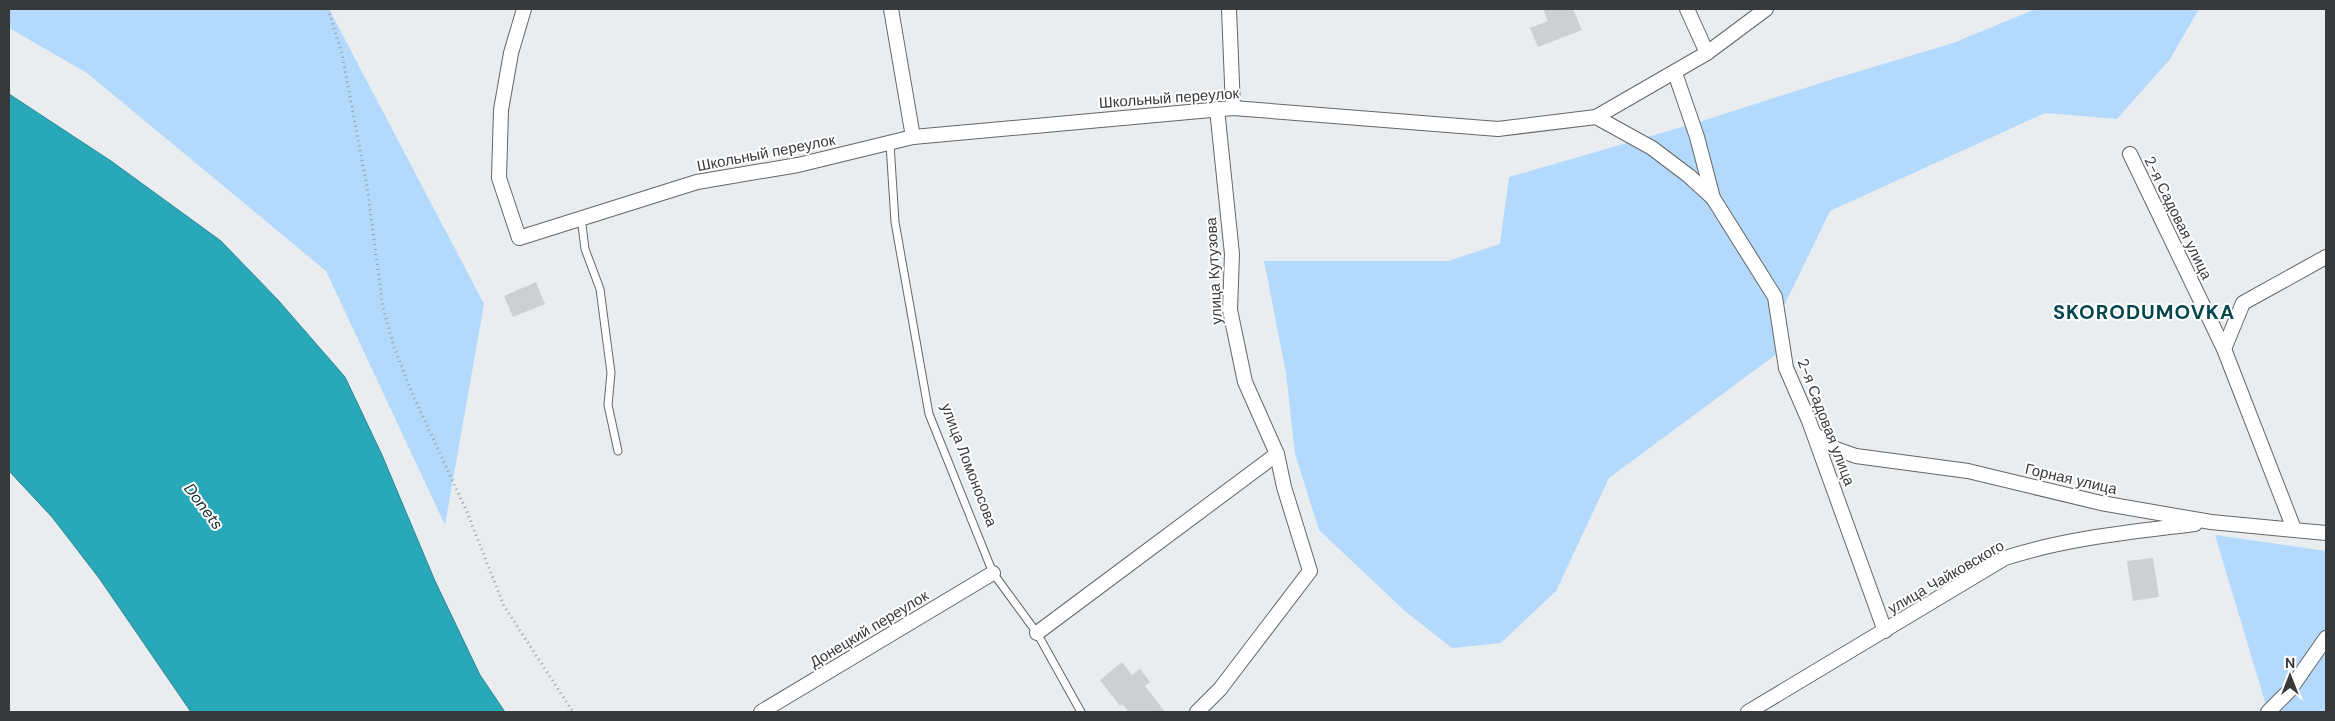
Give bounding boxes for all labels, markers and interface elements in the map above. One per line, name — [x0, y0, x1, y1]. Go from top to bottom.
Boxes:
street label: Школьный переулок — [1098, 83, 1240, 113]
street label: Школьный переулок — [695, 130, 837, 176]
street label: 2-я Садовая улица — [2139, 153, 2217, 284]
street label: улица Кутузова — [1201, 216, 1227, 325]
district label: SKORODUMOVKA — [2053, 299, 2235, 325]
street label: 2-я Садовая улица — [1793, 355, 1860, 489]
street label: улица Ломоносова — [936, 400, 1002, 530]
street label: Горная улица — [2023, 459, 2120, 499]
water label: Donets — [179, 479, 228, 534]
street label: улица Чайковского — [1884, 536, 2008, 618]
street label: Донецкий переулок — [806, 585, 932, 672]
north arrow — [2265, 651, 2315, 701]
text: N — [2285, 654, 2295, 672]

